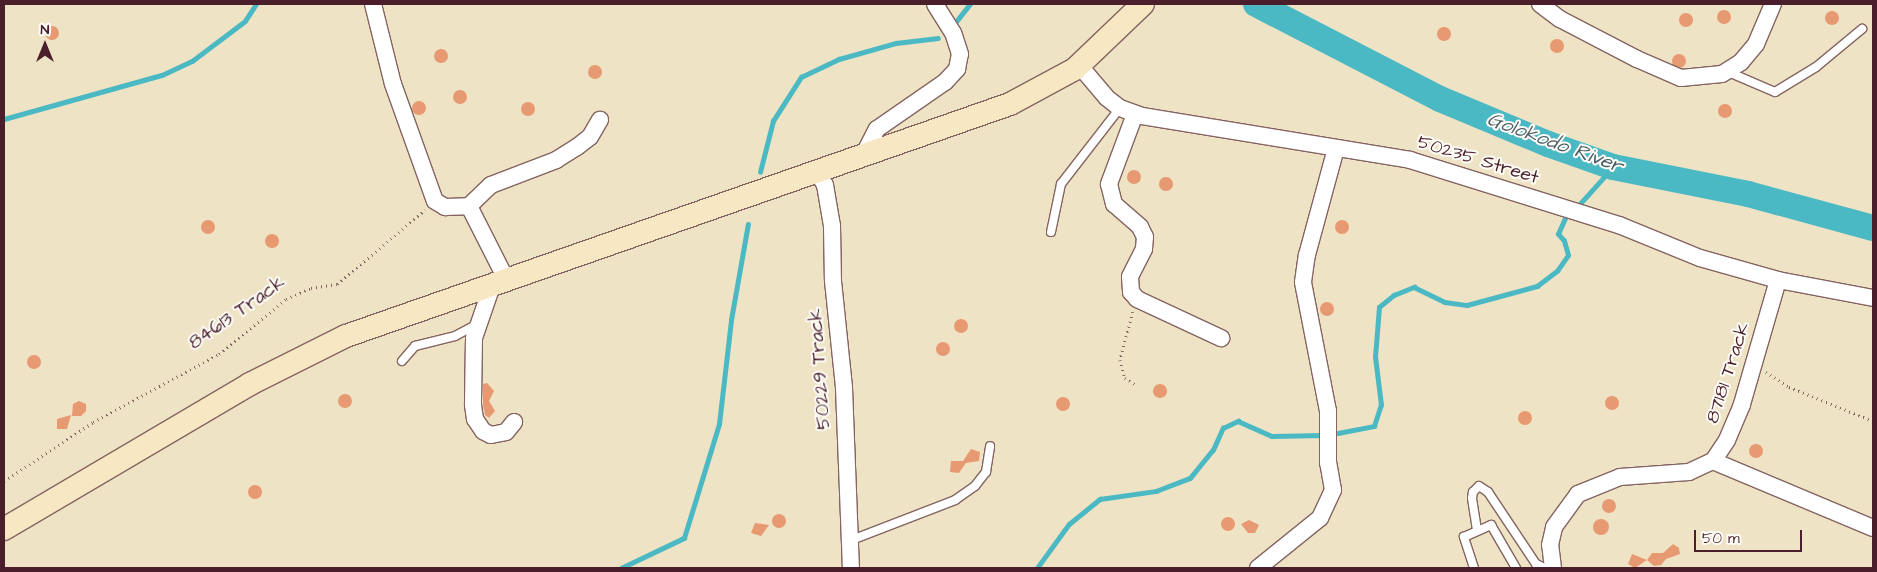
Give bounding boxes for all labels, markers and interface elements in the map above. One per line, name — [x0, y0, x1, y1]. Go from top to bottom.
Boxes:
north arrow — [20, 20, 70, 70]
text: N — [41, 20, 49, 40]
water label: Golokodo River — [1484, 107, 1626, 179]
street label: 50235 Street — [1415, 131, 1541, 189]
street label: 84613 Track — [184, 271, 290, 355]
street label: 50229 Track — [804, 308, 836, 430]
street label: 87181 Track — [1701, 320, 1755, 426]
scale bar — [1697, 520, 1804, 552]
text: 50 m — [1702, 528, 1740, 549]

